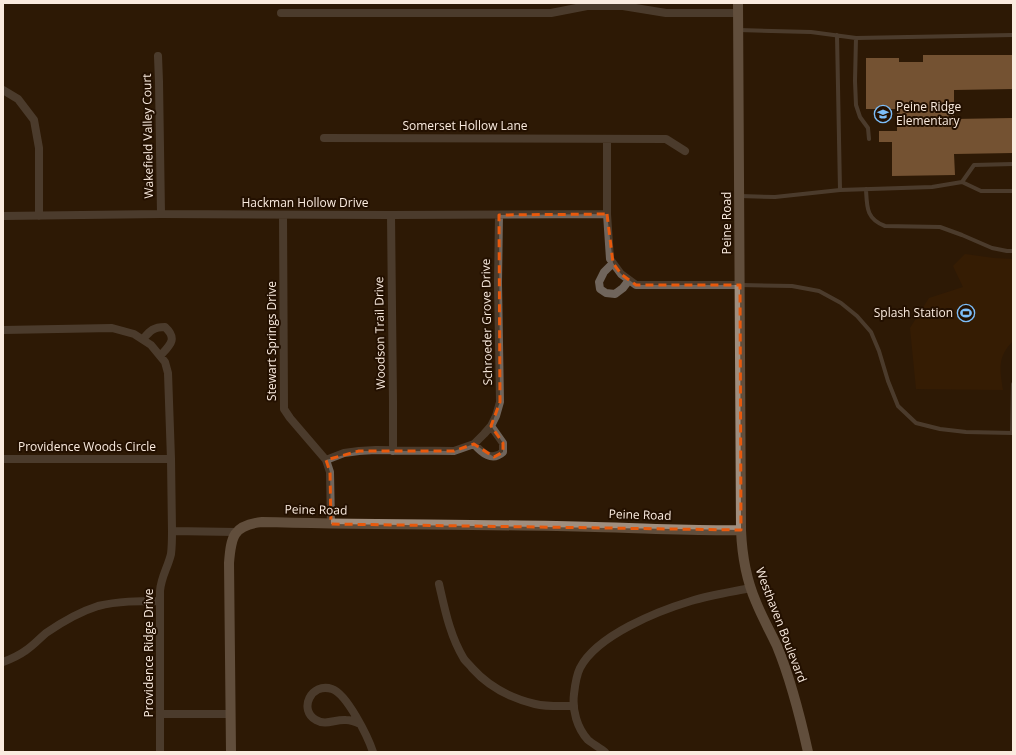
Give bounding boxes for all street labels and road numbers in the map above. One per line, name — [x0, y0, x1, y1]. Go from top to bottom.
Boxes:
street label: Wakefield Valley Court — [138, 73, 157, 199]
street label: Somerset Hollow Lane — [402, 117, 528, 134]
street label: Peine Road — [718, 192, 735, 254]
street label: Hackman Hollow Drive — [242, 194, 369, 211]
street label: Schroeder Grove Drive — [477, 258, 496, 386]
street label: Woodson Trail Drive — [370, 276, 389, 390]
street label: Stewart Springs Drive — [263, 281, 280, 401]
street label: Providence Woods Circle — [18, 438, 156, 455]
street label: Peine Road — [284, 500, 348, 519]
street label: Peine Road — [608, 505, 672, 524]
street label: Westhaven Boulevard — [752, 565, 811, 685]
street label: Providence Ridge Drive — [140, 588, 157, 717]

